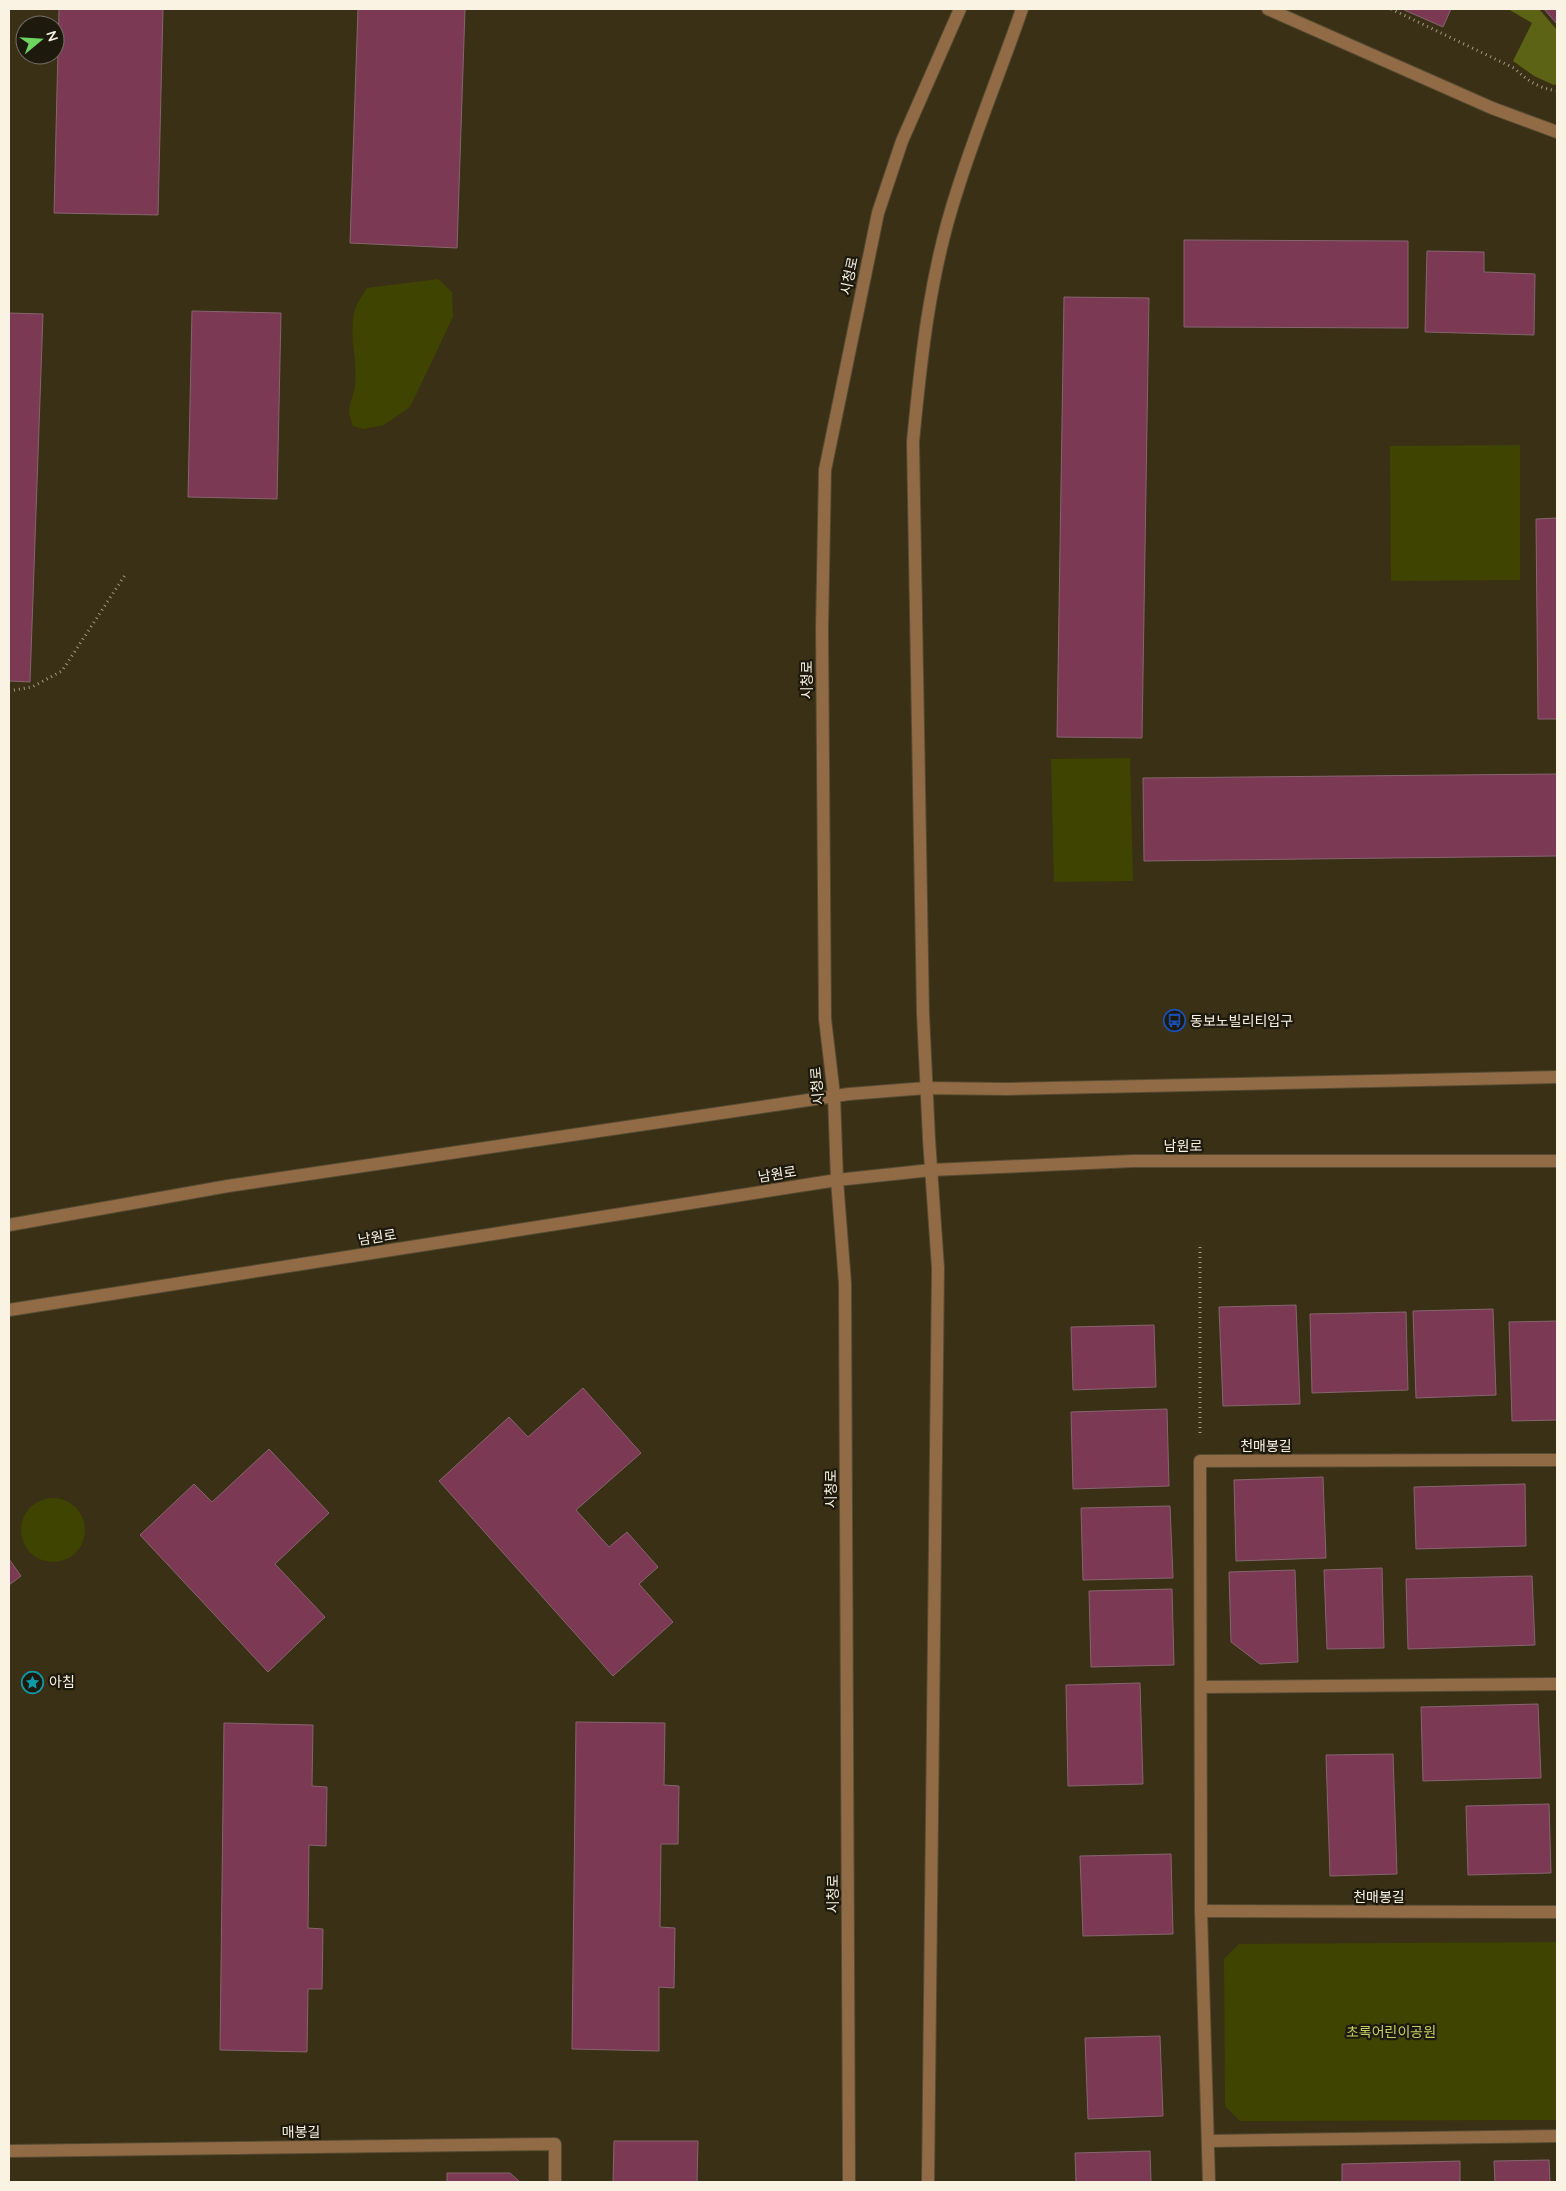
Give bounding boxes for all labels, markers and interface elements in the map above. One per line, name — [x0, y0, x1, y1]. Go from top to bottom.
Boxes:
north arrow — [15, 15, 65, 65]
text: N — [42, 28, 63, 44]
street label: 시청로 — [836, 255, 862, 297]
street label: 시청로 — [798, 661, 816, 699]
bus stop icon: 동보노빌리티입구 — [1162, 1009, 1186, 1033]
place label: 동보노빌리티입구 — [1190, 1012, 1293, 1030]
street label: 시청로 — [806, 1066, 828, 1106]
street label: 남원로 — [1164, 1137, 1202, 1155]
street label: 남원로 — [757, 1162, 798, 1186]
street label: 남원로 — [357, 1225, 398, 1249]
street label: 천매봉길 — [1240, 1437, 1292, 1455]
street label: 시청로 — [822, 1470, 840, 1508]
place icon: 아침 — [21, 1670, 45, 1694]
place label: 아침 — [49, 1673, 75, 1691]
street label: 시청로 — [824, 1875, 842, 1913]
street label: 천매봉길 — [1353, 1888, 1405, 1906]
park label: 초록어린이공원 — [1346, 2023, 1436, 2041]
street label: 매봉길 — [282, 2123, 320, 2141]

